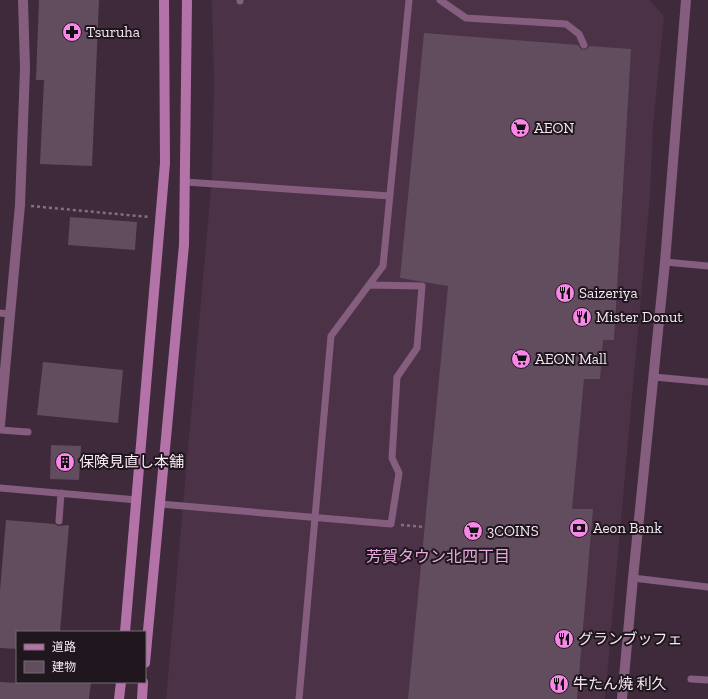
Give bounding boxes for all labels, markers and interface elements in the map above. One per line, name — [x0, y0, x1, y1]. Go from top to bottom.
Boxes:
pharmacy icon: Tsuruha — [61, 21, 83, 43]
place label: Tsuruha — [86, 23, 140, 41]
supermarket icon: AEON — [509, 117, 531, 139]
place label: AEON — [534, 119, 574, 137]
restaurant icon: Saizeriya — [554, 282, 576, 304]
place label: Saizeriya — [579, 284, 638, 302]
restaurant icon: Mister Donut — [571, 306, 593, 328]
place label: Mister Donut — [596, 308, 683, 326]
supermarket icon: AEON Mall — [510, 348, 532, 370]
place label: AEON Mall — [535, 350, 607, 368]
building icon: 保険見直し本舗 — [54, 451, 76, 473]
place label: 保険見直し本舗 — [79, 453, 184, 471]
bank icon: Aeon Bank — [568, 517, 590, 539]
place label: Aeon Bank — [593, 519, 662, 537]
supermarket icon: 3COINS — [462, 520, 484, 542]
place label: 3COINS — [487, 522, 539, 540]
district label: 芳賀タウン北四丁目 — [366, 547, 510, 566]
restaurant icon: グランブッフェ — [553, 628, 575, 650]
place label: グランブッフェ — [578, 630, 683, 648]
legend — [16, 631, 146, 683]
text: 道路 — [52, 640, 76, 654]
text: 建物 — [52, 660, 76, 674]
restaurant icon: 牛たん焼 利久 — [548, 673, 570, 695]
place label: 牛たん焼 利久 — [573, 675, 666, 693]

